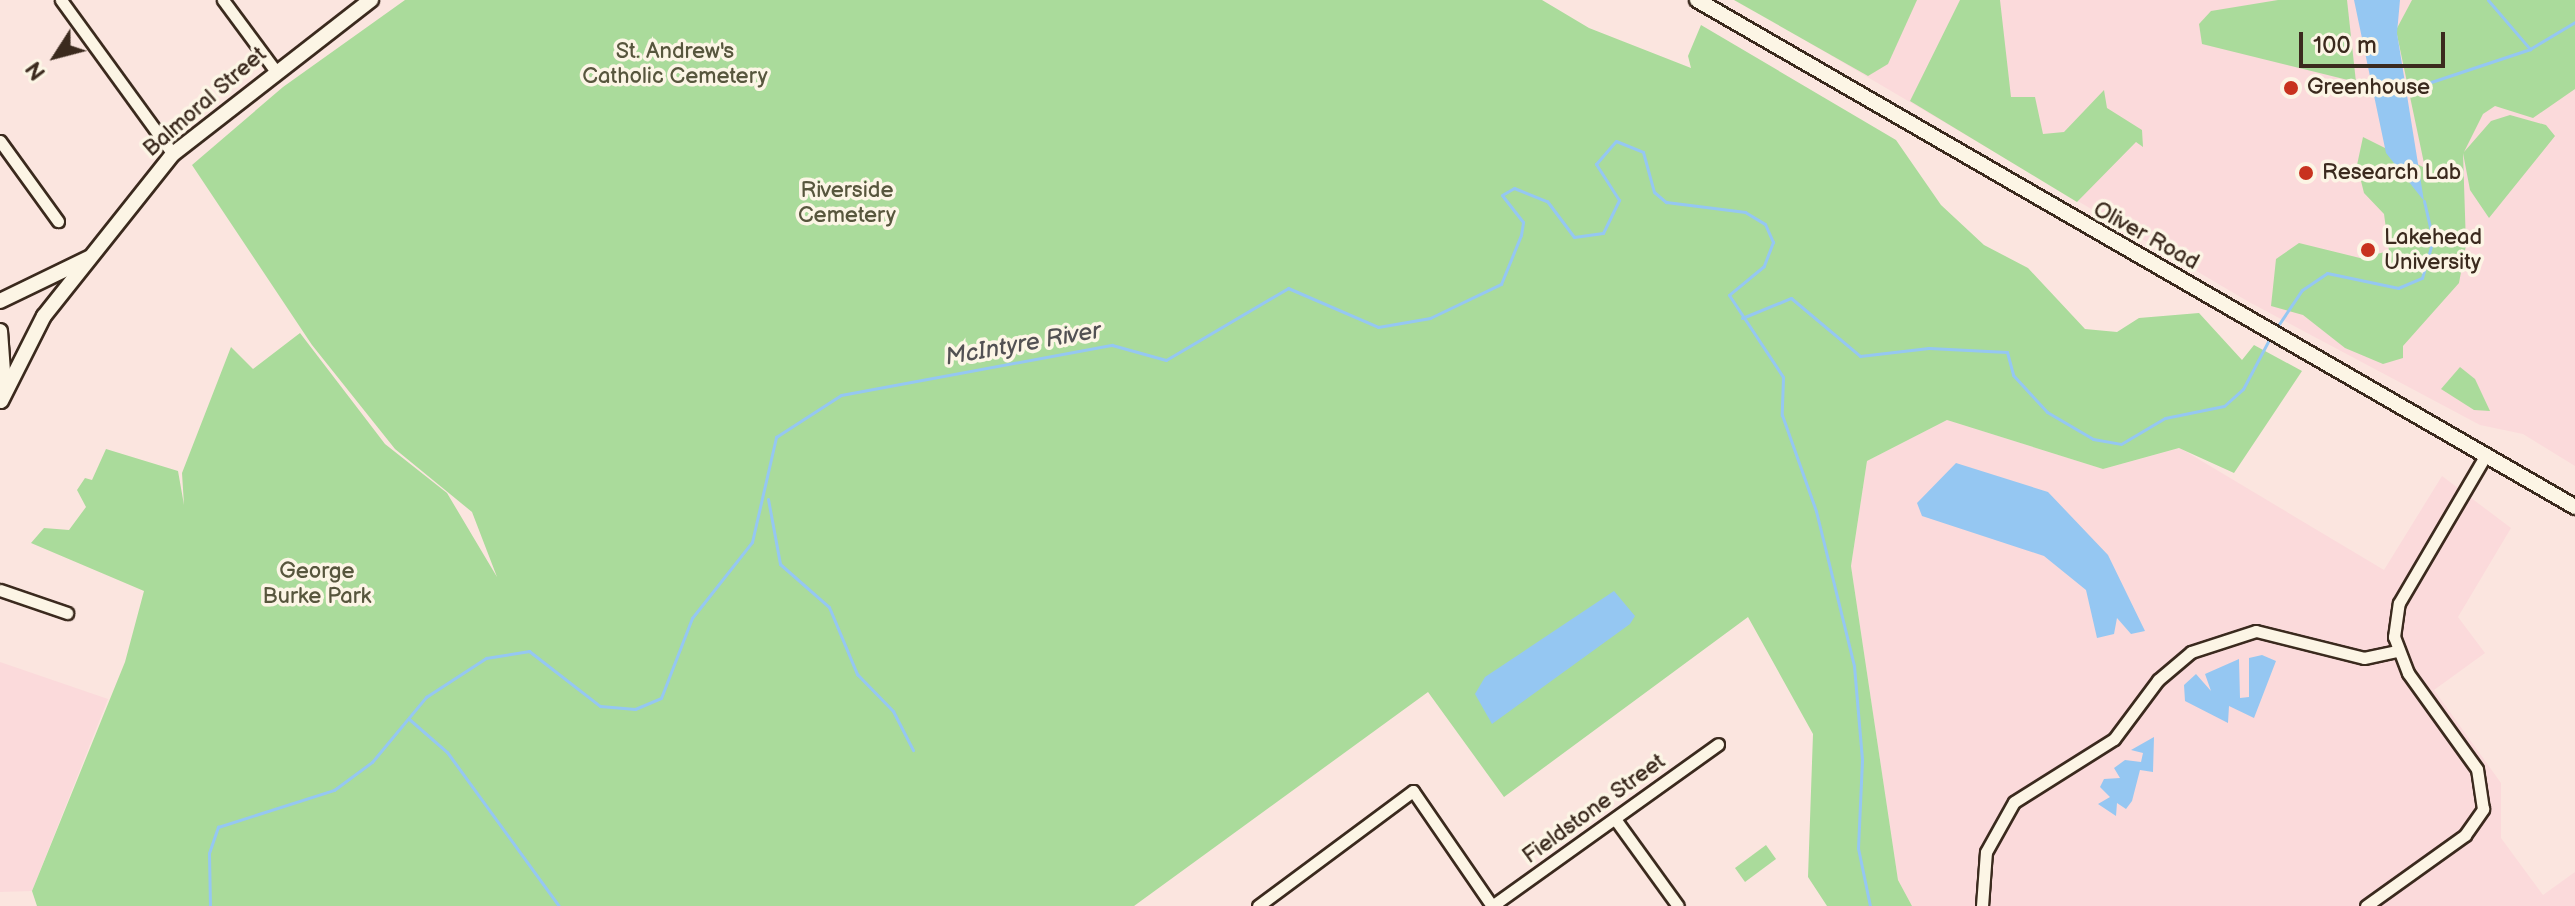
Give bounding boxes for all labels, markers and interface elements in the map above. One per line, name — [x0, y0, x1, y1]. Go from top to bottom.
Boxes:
north arrow — [16, 16, 96, 96]
scale bar — [2303, 16, 2449, 66]
text: 100 m — [2313, 31, 2377, 60]
park label: St. Andrew's Catholic Cemetery — [582, 38, 768, 90]
street label: Balmoral Street — [138, 41, 272, 163]
text: N — [20, 56, 52, 85]
place label: Greenhouse — [2307, 75, 2430, 101]
marker: Greenhouse — [2282, 79, 2300, 97]
place label: Research Lab — [2322, 160, 2461, 186]
marker: Research Lab — [2297, 164, 2315, 182]
park label: Riverside Cemetery — [798, 177, 896, 228]
street label: Oliver Road — [2089, 196, 2203, 276]
place label: Lakehead University — [2384, 224, 2482, 276]
marker: Lakehead University — [2359, 241, 2377, 259]
water label: McIntyre River — [943, 316, 1103, 372]
park label: George Burke Park — [263, 558, 371, 610]
street label: Fieldstone Street — [1517, 748, 1671, 870]

